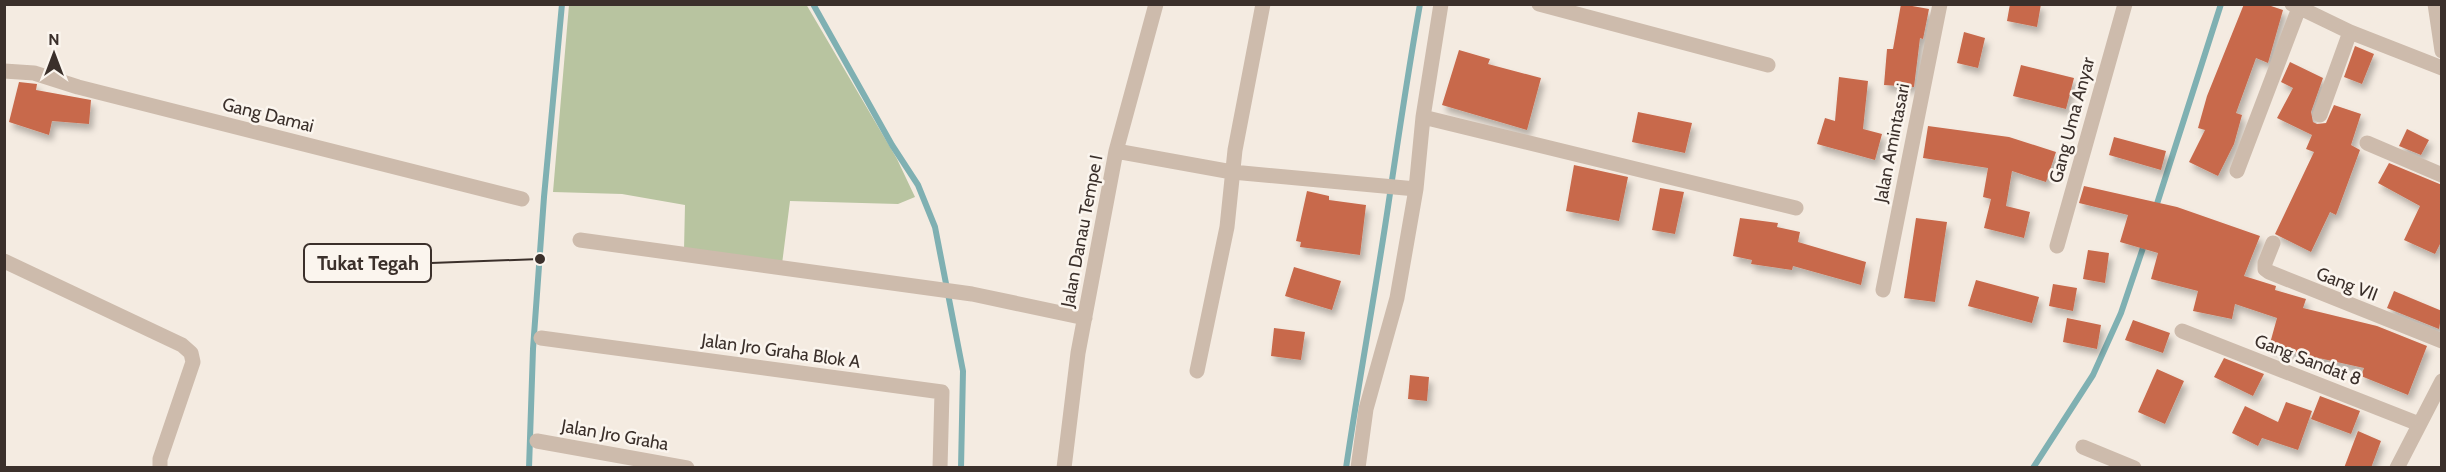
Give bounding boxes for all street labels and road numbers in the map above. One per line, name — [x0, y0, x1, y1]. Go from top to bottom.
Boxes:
street label: Gang Uma Anyar — [2045, 54, 2099, 185]
street label: Jalan Amintasari — [1869, 82, 1914, 205]
street label: Gang Damai — [220, 93, 316, 137]
street label: Jalan Danau Tempe I — [1056, 153, 1108, 310]
street label: Gang VII — [2313, 262, 2381, 306]
street label: Jalan Jro Graha Blok A — [699, 329, 862, 373]
street label: Gang Sandat 8 — [2252, 330, 2364, 390]
street label: Jalan Jro Graha — [559, 415, 671, 455]

